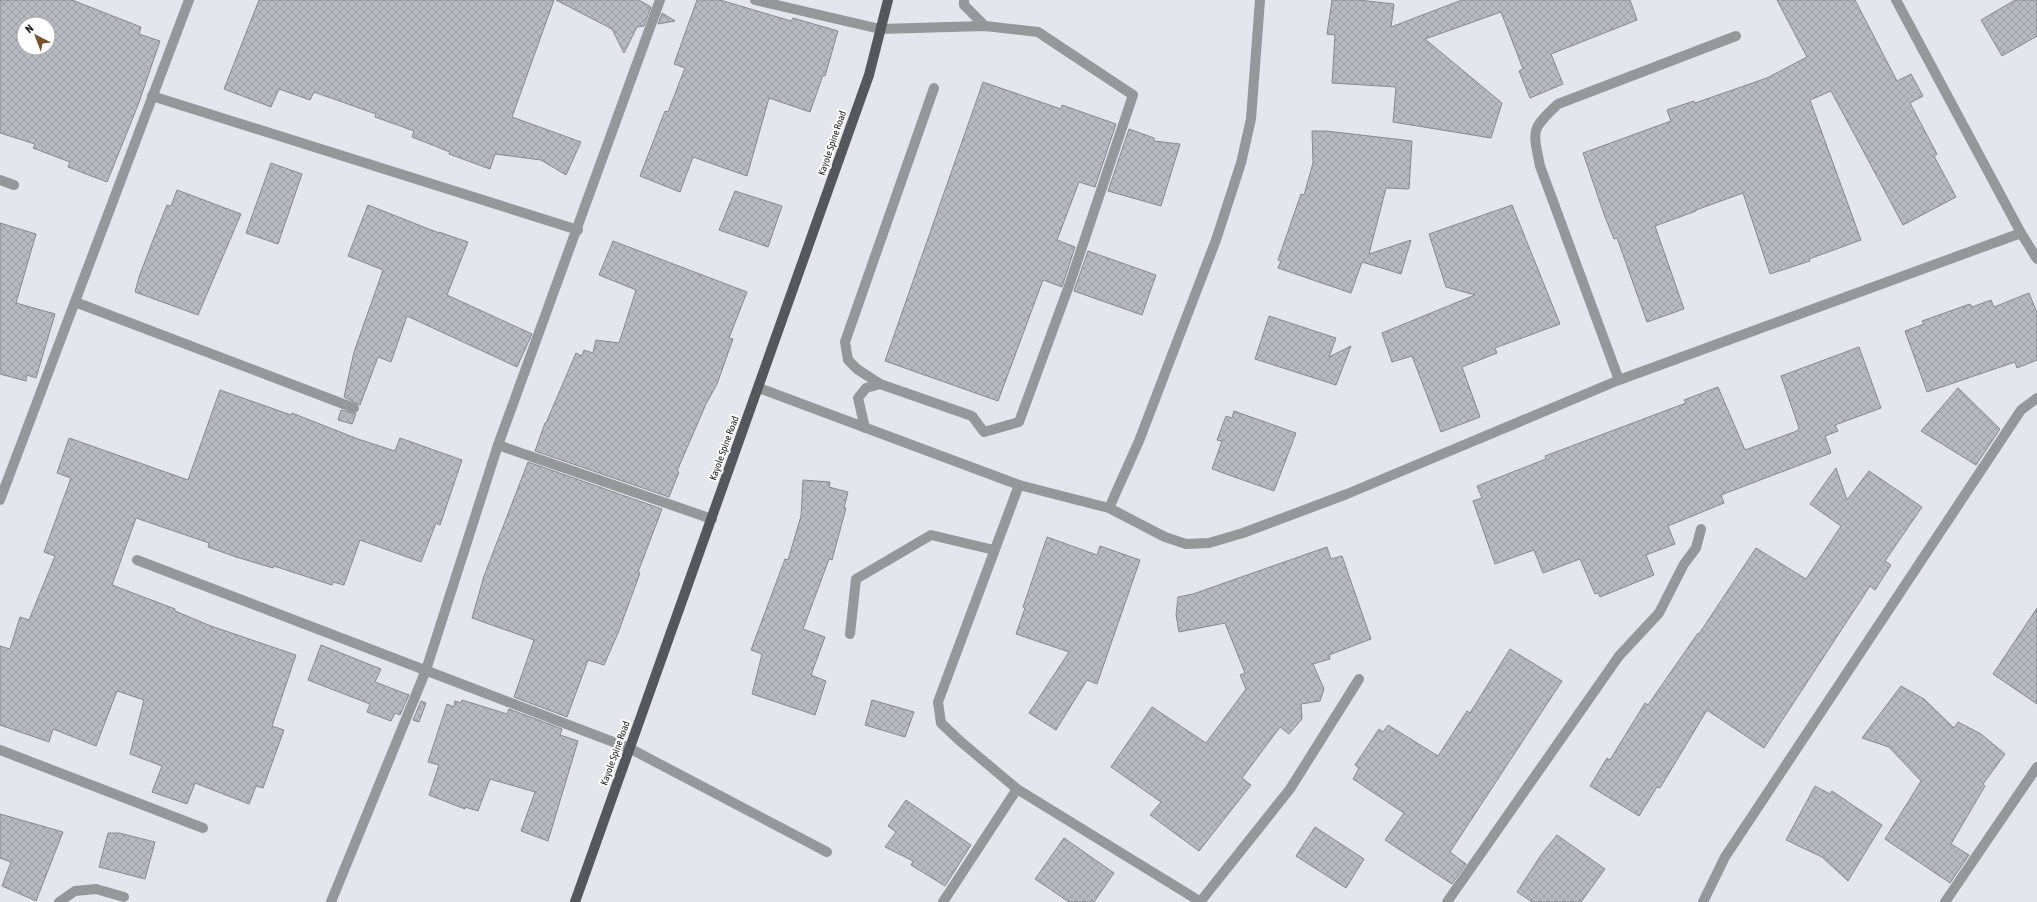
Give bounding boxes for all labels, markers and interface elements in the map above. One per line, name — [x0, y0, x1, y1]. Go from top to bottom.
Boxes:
north arrow — [16, 16, 56, 56]
text: N — [23, 22, 36, 35]
street label: Kayole Spine Road — [816, 109, 848, 177]
street label: Kayole Spine Road — [707, 414, 741, 482]
street label: Kayole Spine Road — [598, 719, 632, 787]

